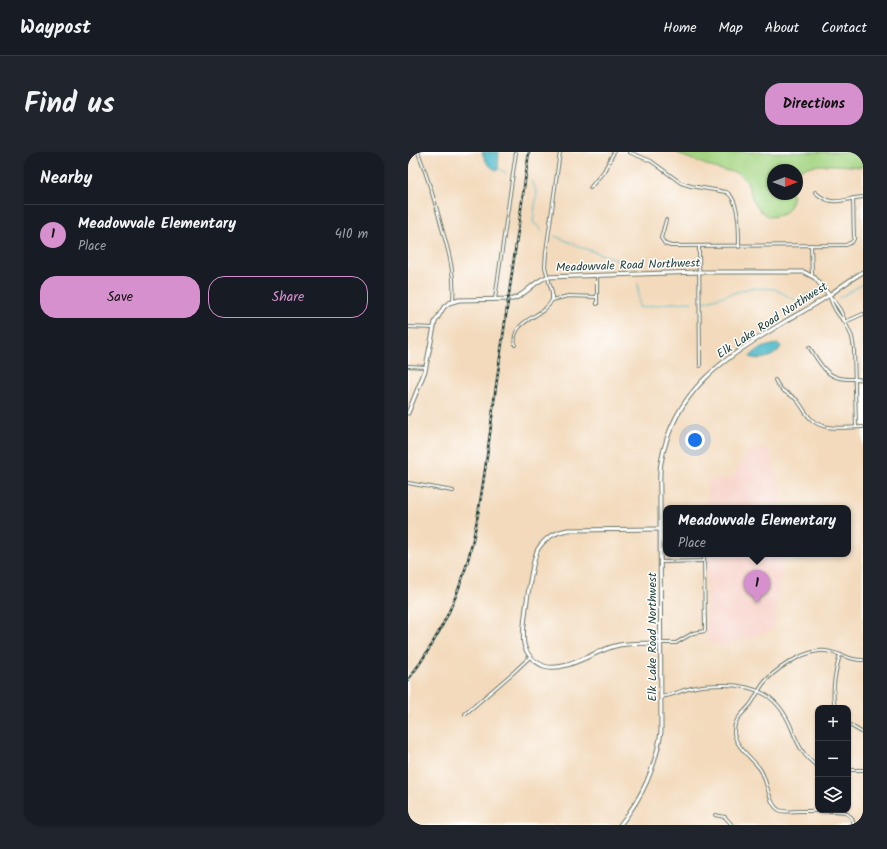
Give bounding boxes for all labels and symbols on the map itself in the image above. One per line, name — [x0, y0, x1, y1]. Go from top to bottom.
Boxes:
north arrow — [767, 164, 803, 200]
street label: Meadowvale Road Northwest — [555, 253, 701, 278]
street label: Elk Lake Road Northwest — [713, 277, 832, 364]
your location — [685, 430, 705, 450]
pin: 1 — [744, 570, 770, 603]
street label: Elk Lake Road Northwest — [643, 572, 662, 702]

